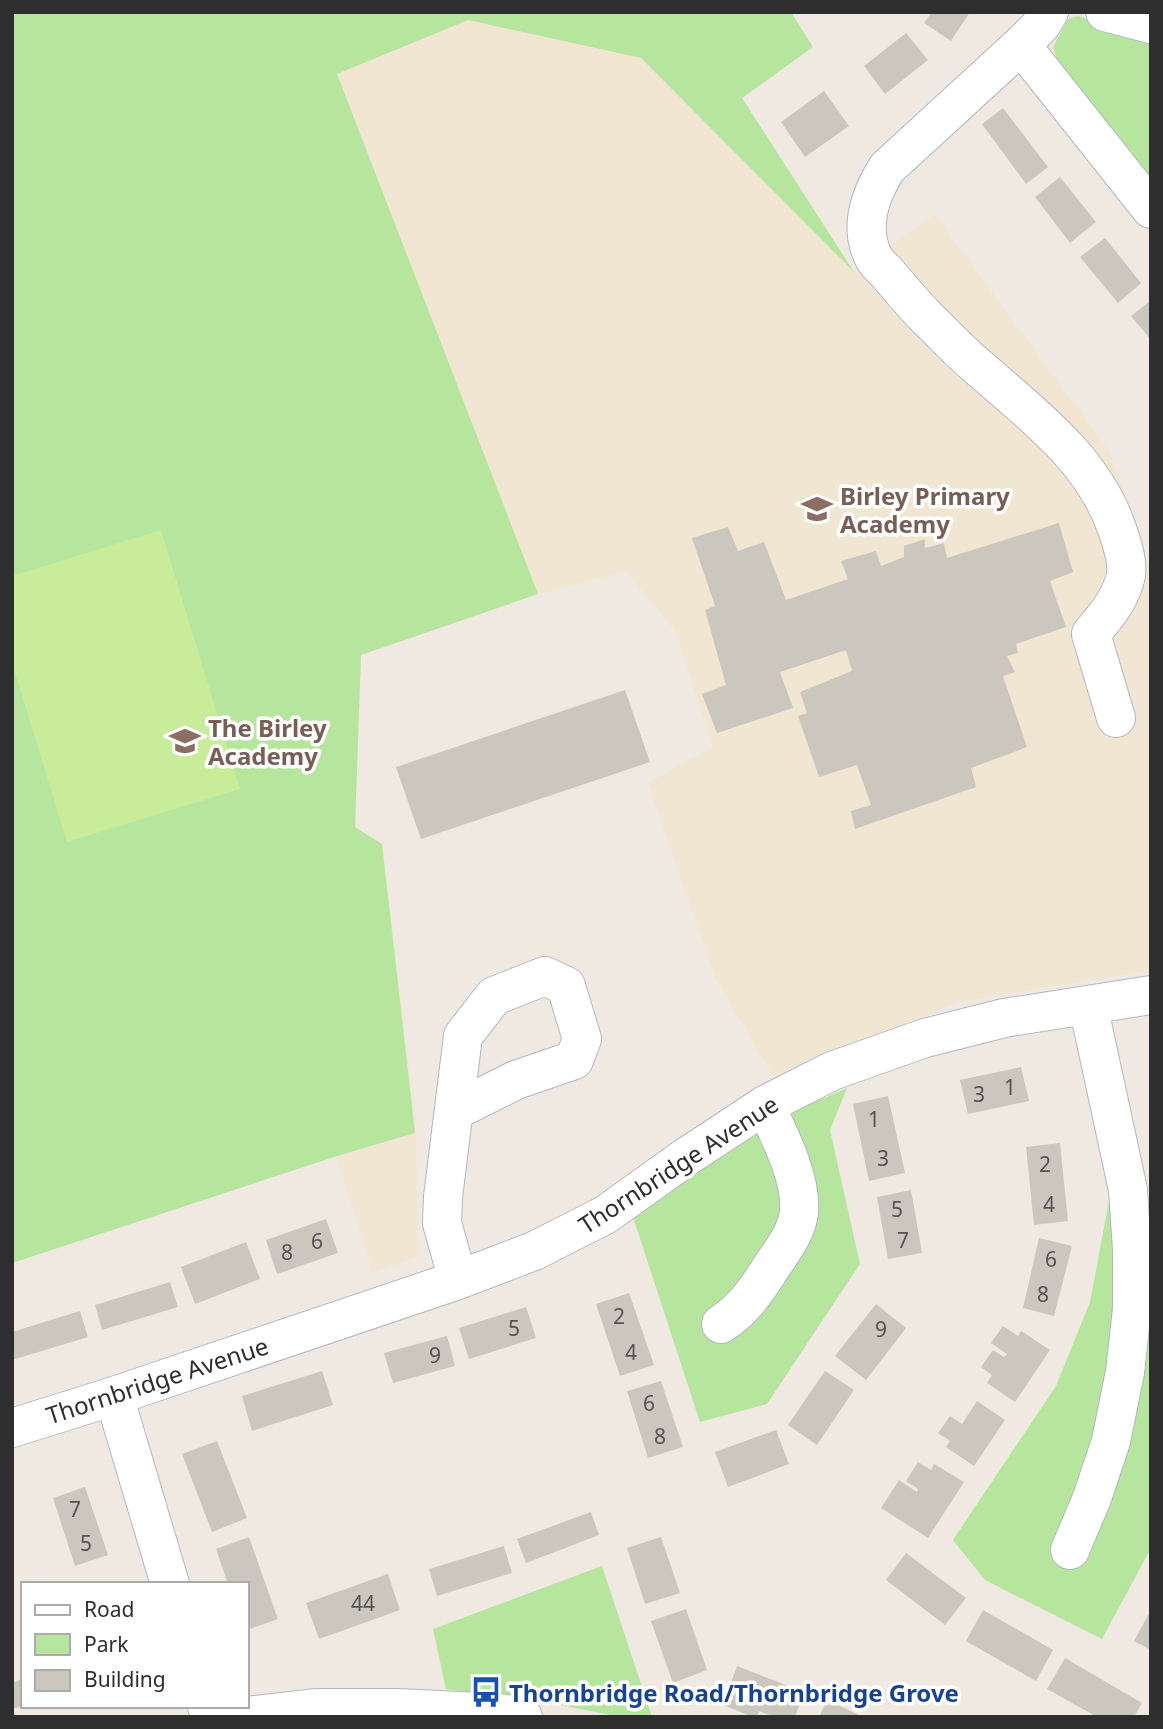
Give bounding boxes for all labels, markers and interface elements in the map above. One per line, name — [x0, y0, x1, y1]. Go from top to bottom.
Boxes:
place label: Birley Primary Academy — [840, 479, 1010, 540]
school or university icon: Birley Primary Academy — [800, 492, 834, 526]
place label: The Birley Academy — [208, 711, 327, 772]
school or university icon: The Birley Academy — [168, 724, 202, 758]
house number: 1 — [1004, 1073, 1016, 1101]
house number: 3 — [973, 1080, 985, 1108]
street label: Thornbridge Avenue — [572, 1087, 784, 1241]
house number: 1 — [868, 1105, 880, 1133]
house number: 3 — [877, 1144, 889, 1172]
house number: 2 — [1039, 1150, 1051, 1178]
house number: 4 — [1043, 1190, 1055, 1218]
house number: 5 — [891, 1195, 903, 1223]
house number: 7 — [897, 1226, 909, 1254]
house number: 6 — [311, 1227, 323, 1255]
house number: 8 — [281, 1238, 293, 1266]
house number: 6 — [1045, 1245, 1057, 1273]
house number: 8 — [1037, 1280, 1049, 1308]
house number: 2 — [613, 1302, 625, 1330]
house number: 5 — [508, 1314, 520, 1342]
house number: 9 — [875, 1315, 887, 1343]
street label: Thornbridge Avenue — [42, 1328, 272, 1432]
house number: 4 — [625, 1338, 637, 1366]
house number: 9 — [429, 1341, 441, 1369]
house number: 6 — [643, 1389, 655, 1417]
house number: 8 — [654, 1422, 666, 1450]
house number: 7 — [69, 1495, 81, 1523]
house number: 5 — [80, 1529, 92, 1557]
legend — [21, 1582, 248, 1708]
house number: 44 — [351, 1589, 375, 1617]
text: Road — [84, 1595, 134, 1623]
text: Park — [84, 1630, 129, 1658]
text: Building — [84, 1665, 166, 1693]
bus stop icon: Thornbridge Road/Thornbridge Grove — [469, 1675, 503, 1709]
place label: Thornbridge Road/Thornbridge Grove — [509, 1676, 959, 1709]

